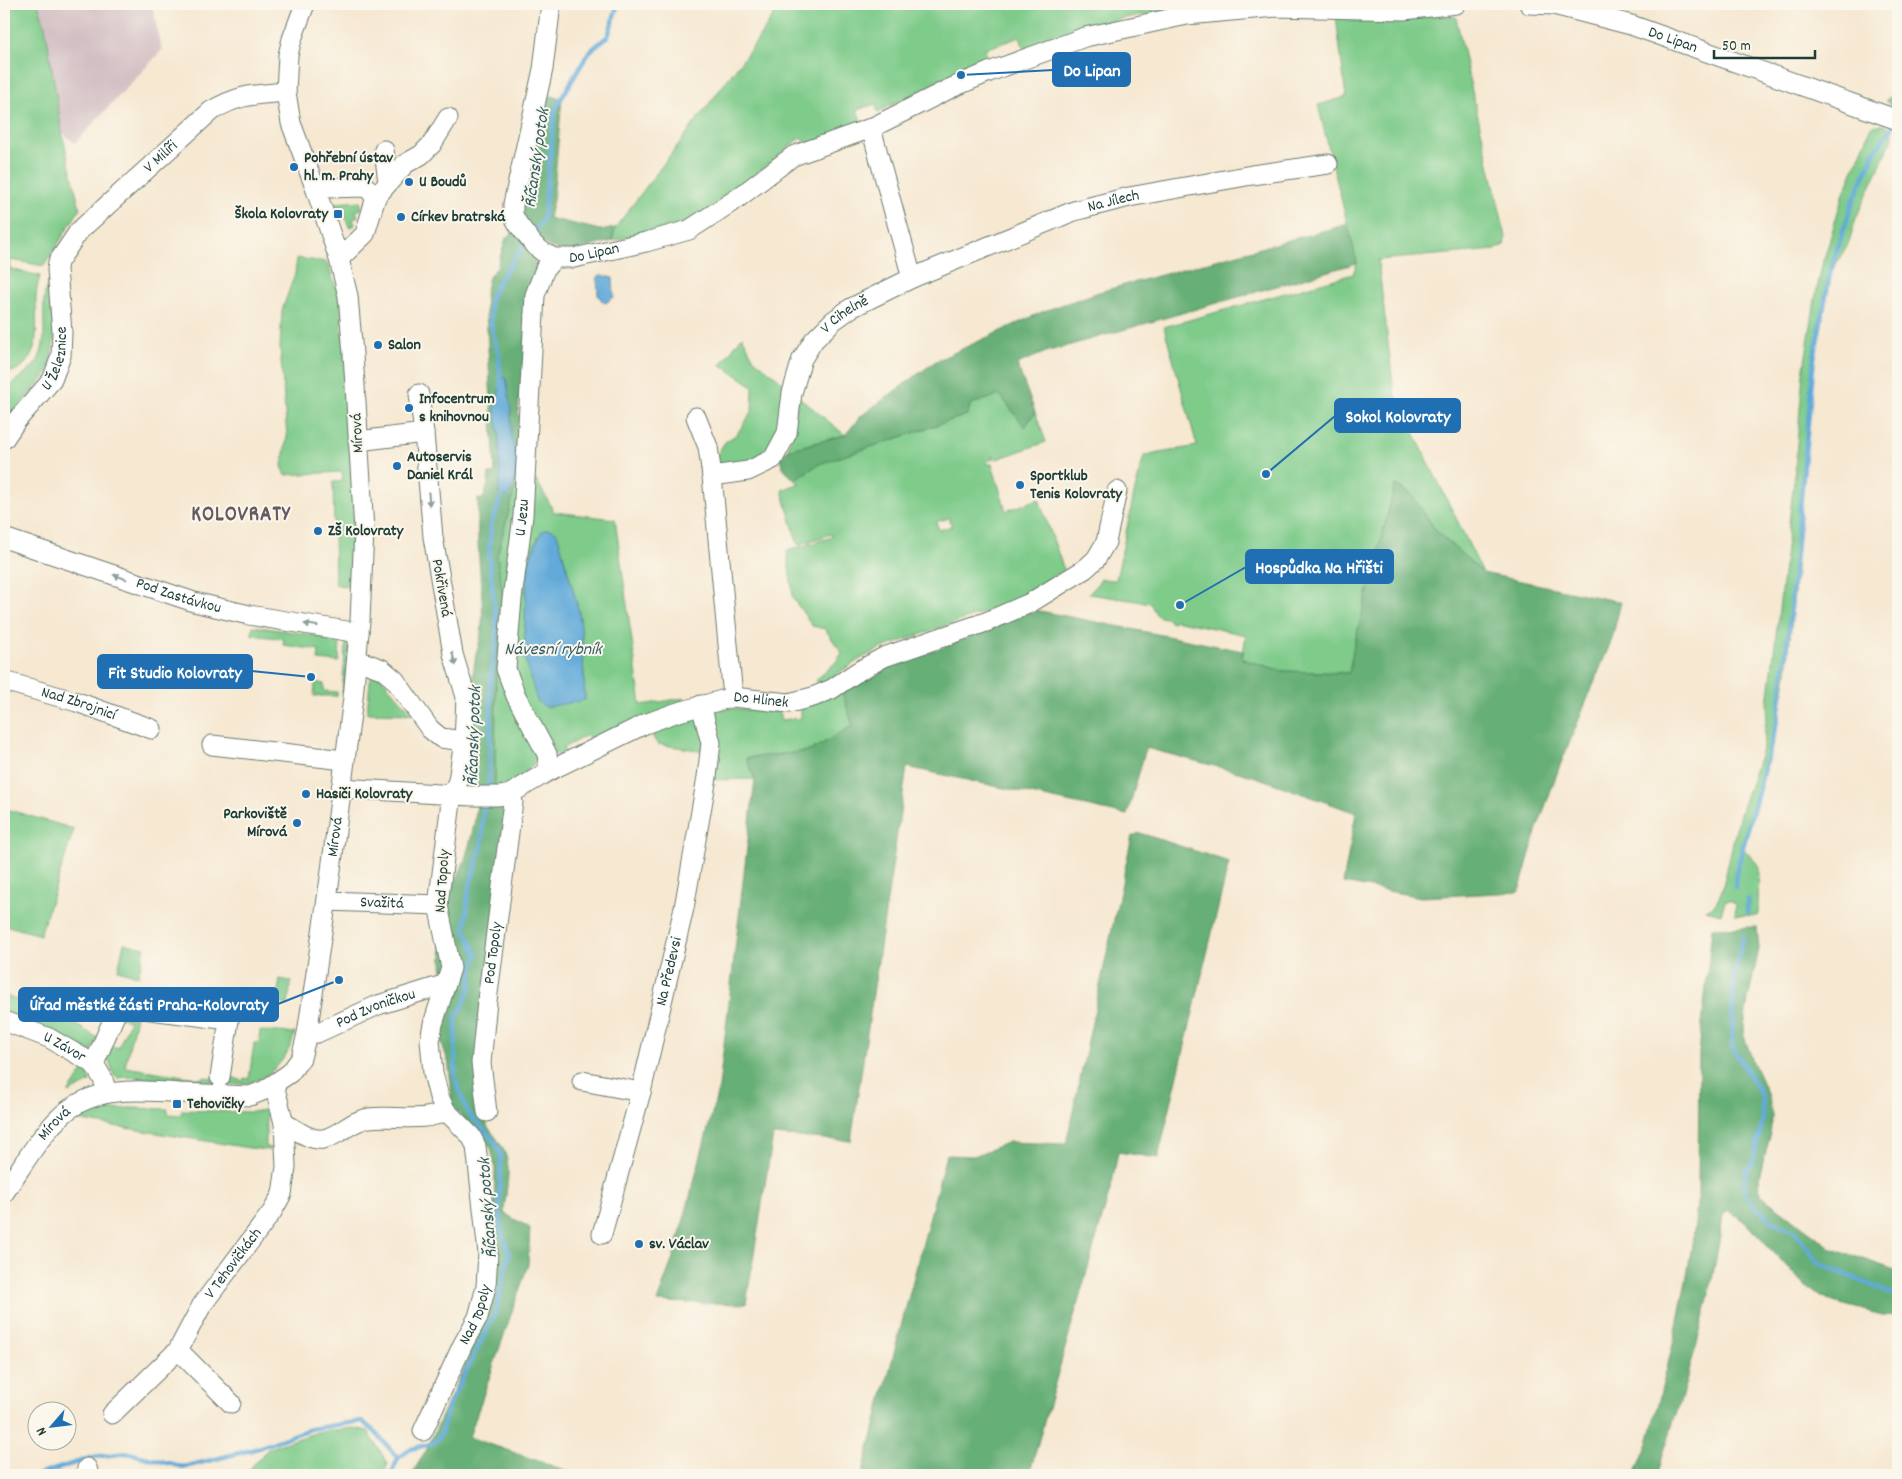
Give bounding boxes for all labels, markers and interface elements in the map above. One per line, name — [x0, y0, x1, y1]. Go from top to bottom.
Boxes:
street label: Do Lipan — [1645, 21, 1701, 59]
scale bar — [1714, 28, 1816, 60]
text: 50 m — [1722, 36, 1751, 58]
callout: Do Lipan — [1053, 53, 1130, 86]
text: Do Lipan — [1063, 60, 1121, 85]
water label: Říčanský potok — [519, 105, 558, 209]
street label: V Milíři — [138, 135, 183, 178]
place label: Pohřební ústav hl. m. Prahy — [304, 147, 394, 188]
marker: Pohřební ústav hl. m. Prahy — [288, 161, 300, 173]
place label: U Boudů — [419, 171, 466, 194]
marker: U Boudů — [403, 176, 415, 188]
street label: Na Jílech — [1085, 184, 1141, 219]
place label: Škola Kolovraty — [235, 203, 330, 226]
place label: Církev bratrská — [411, 206, 506, 229]
marker: Škola Kolovraty — [332, 208, 344, 220]
marker: Církev bratrská — [395, 211, 407, 223]
street label: Do Lipan — [569, 237, 621, 270]
street label: V Cihelně — [815, 289, 873, 339]
street label: U Železnice — [36, 326, 74, 396]
place label: Salon — [388, 334, 421, 357]
marker: Salon — [372, 339, 384, 351]
place label: Infocentrum s knihovnou — [419, 388, 495, 429]
callout: Sokol Kolovraty — [1335, 399, 1460, 432]
marker: Infocentrum s knihovnou — [403, 402, 415, 414]
text: Sokol Kolovraty — [1346, 406, 1451, 431]
street label: Mírová — [345, 412, 371, 454]
place label: Autoservis Daniel Král — [407, 446, 473, 487]
marker: Autoservis Daniel Král — [391, 460, 403, 472]
place label: Sportklub Tenis Kolovraty — [1030, 465, 1124, 506]
marker: Sportklub Tenis Kolovraty — [1014, 479, 1026, 491]
one-way arrow — [426, 491, 434, 507]
street label: U Jezu — [509, 498, 535, 538]
district label: KOLOVRATY — [191, 501, 291, 531]
place label: ZŠ Kolovraty — [328, 520, 405, 543]
marker: ZŠ Kolovraty — [312, 525, 324, 537]
callout: Hospůdka Na Hřišti — [1246, 550, 1393, 583]
street label: Pokřivená — [425, 557, 457, 619]
text: Hospůdka Na Hřišti — [1255, 557, 1383, 582]
street label: Pod Zastávkou — [133, 572, 224, 620]
one-way arrow — [112, 573, 127, 581]
one-way arrow — [303, 621, 319, 629]
water label: Návesní rybník — [504, 638, 603, 663]
one-way arrow — [451, 652, 459, 667]
callout: Fit Studio Kolovraty — [98, 655, 252, 688]
text: Fit Studio Kolovraty — [108, 662, 242, 687]
street label: Nad Zbrojnicí — [38, 681, 120, 727]
water label: Říčanský potok — [461, 684, 489, 787]
street label: Do Hlinek — [733, 686, 790, 714]
place label: Hasiči Kolovraty — [316, 783, 414, 806]
marker: Hasiči Kolovraty — [300, 788, 312, 800]
place label: Parkoviště Mírová — [223, 803, 288, 844]
street label: Mírová — [321, 816, 349, 858]
marker: Parkoviště Mírová — [291, 817, 303, 829]
street label: Nad Topoly — [429, 848, 457, 913]
street label: Svažitá — [360, 891, 404, 915]
street label: Pod Topoly — [478, 920, 509, 986]
street label: Na Předevsi — [650, 935, 688, 1008]
street label: Pod Zvoničkou — [332, 983, 419, 1034]
callout: Úřad městké části Praha-Kolovraty — [19, 988, 278, 1021]
text: Úřad městké části Praha-Kolovraty — [30, 994, 269, 1019]
street label: U Závor — [40, 1025, 90, 1068]
place label: Tehovičky — [187, 1093, 245, 1116]
marker: Tehovičky — [171, 1098, 183, 1110]
street label: Mírová — [32, 1101, 76, 1146]
water label: Říčanský potok — [473, 1156, 505, 1259]
street label: V Tehovičkách — [199, 1223, 268, 1304]
place label: sv. Václav — [649, 1233, 709, 1256]
marker: sv. Václav — [633, 1238, 645, 1250]
street label: Nad Topoly — [453, 1282, 498, 1349]
north arrow — [28, 1402, 78, 1452]
text: N — [32, 1423, 53, 1439]

